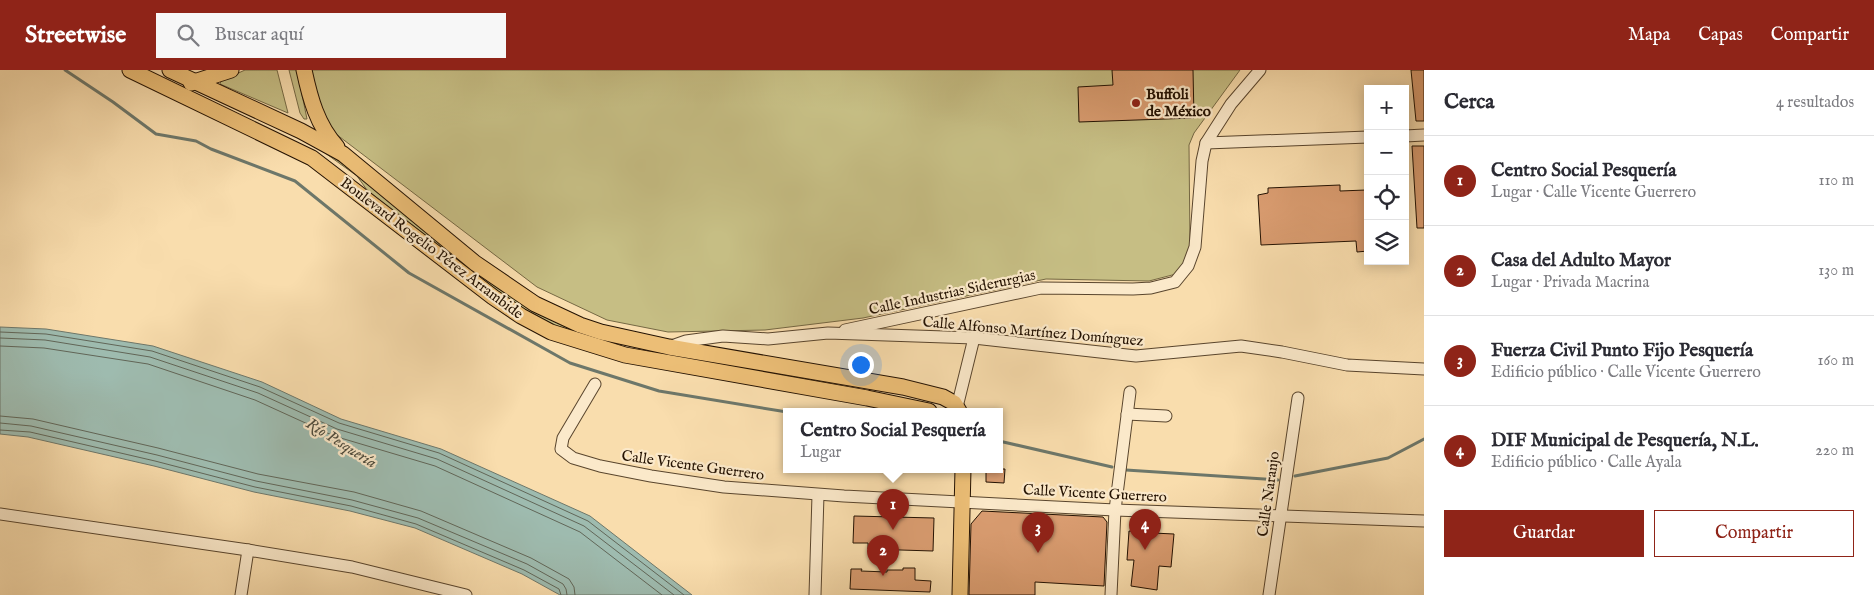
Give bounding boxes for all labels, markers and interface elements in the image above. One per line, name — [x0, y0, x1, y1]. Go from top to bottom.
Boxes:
search box — [156, 13, 506, 58]
text: Streetwise — [25, 20, 126, 51]
icon: search — [174, 21, 202, 49]
text: Buscar aquí — [214, 23, 303, 47]
text: Mapa — [1628, 24, 1670, 47]
text: Capas — [1698, 24, 1743, 47]
text: Compartir — [1771, 24, 1849, 47]
place label: Buffoli de México — [1146, 85, 1211, 121]
map controls — [1364, 85, 1409, 265]
button: + — [1364, 85, 1409, 130]
text: Cerca — [1444, 89, 1494, 116]
text: 4 resultados — [1776, 93, 1854, 113]
marker: Buffoli de México — [1130, 97, 1142, 109]
button: − — [1364, 130, 1409, 175]
text: Centro Social Pesquería — [1491, 159, 1676, 183]
text: 1 — [1457, 171, 1463, 191]
text: 110 m — [1818, 171, 1854, 191]
street label: Boulevard Rogelio Pérez Arrambide — [336, 173, 527, 324]
button: locate — [1364, 175, 1409, 220]
text: Lugar · Calle Vicente Guerrero — [1491, 183, 1696, 203]
button: layers — [1364, 220, 1409, 265]
text: Casa del Adulto Mayor — [1491, 249, 1671, 273]
text: 2 — [1456, 261, 1464, 281]
text: 130 m — [1818, 261, 1854, 281]
street label: Calle Industrias Siderurgias — [867, 266, 1037, 319]
text: Lugar · Privada Macrina — [1491, 273, 1649, 293]
street label: Calle Alfonso Martínez Domínguez — [922, 312, 1144, 351]
text: Fuerza Civil Punto Fijo Pesquería — [1491, 339, 1753, 363]
text: 3 — [1457, 351, 1463, 371]
text: 160 m — [1818, 351, 1854, 371]
your location — [848, 352, 874, 378]
text: Edificio público · Calle Vicente Guerrero — [1491, 363, 1761, 383]
popup — [783, 408, 1003, 473]
water label: Río Pesquería — [302, 414, 380, 473]
text: Centro Social Pesquería — [800, 419, 986, 443]
text: DIF Municipal de Pesquería, N.L. — [1491, 429, 1759, 453]
text: 4 — [1456, 441, 1464, 461]
text: 220 m — [1815, 441, 1854, 461]
text: Lugar — [800, 443, 841, 463]
street label: Calle Vicente Guerrero — [620, 446, 766, 485]
street label: Calle Naranjo — [1253, 450, 1284, 538]
text: Edificio público · Calle Ayala — [1491, 453, 1682, 473]
street label: Calle Vicente Guerrero — [1023, 480, 1167, 507]
pin: 1 — [877, 489, 909, 530]
pin: 4 — [1129, 509, 1161, 550]
button: Guardar — [1444, 510, 1644, 557]
button: Compartir — [1654, 510, 1854, 557]
pin: 3 — [1022, 512, 1054, 553]
pin: 2 — [867, 535, 899, 576]

